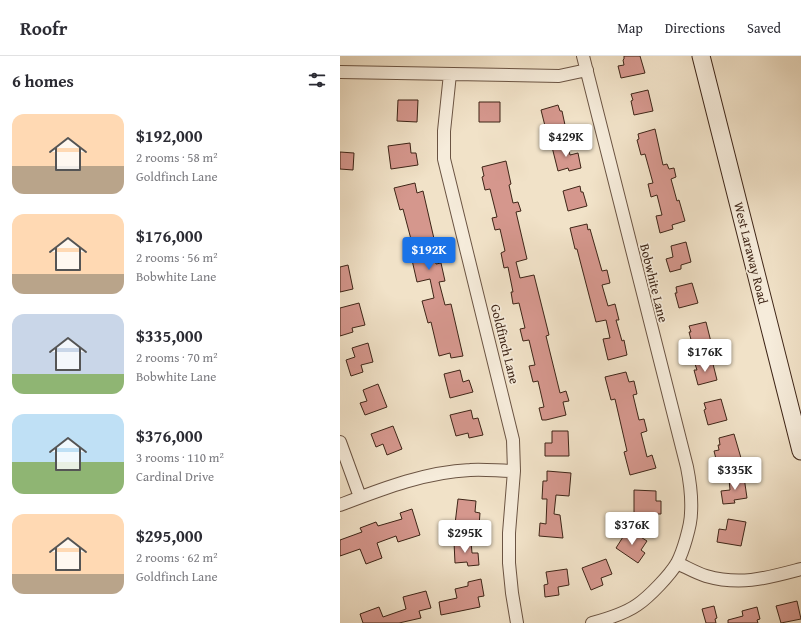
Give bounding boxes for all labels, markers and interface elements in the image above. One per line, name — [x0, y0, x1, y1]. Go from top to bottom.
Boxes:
text: Roofr — [20, 14, 67, 42]
text: Map — [617, 18, 643, 38]
text: Directions — [665, 18, 725, 38]
text: Saved — [747, 18, 781, 38]
text: 6 homes — [12, 68, 74, 93]
icon: filters — [306, 69, 328, 91]
text: $192,000 — [136, 123, 202, 148]
pin: $429K — [538, 124, 594, 158]
text: $429K — [548, 127, 584, 146]
icon: home — [44, 130, 92, 178]
text: 2 rooms · 58 m² — [136, 148, 218, 167]
text: Goldfinch Lane — [136, 167, 218, 186]
street label: West Laraway Road — [729, 200, 773, 306]
text: $176,000 — [136, 223, 202, 248]
icon: home — [44, 230, 92, 278]
pin: $192K — [401, 237, 457, 271]
text: $192K — [411, 240, 447, 259]
street label: Bobwhite Lane — [635, 242, 673, 324]
text: 2 rooms · 56 m² — [136, 248, 218, 267]
text: Bobwhite Lane — [136, 267, 216, 286]
street label: Goldfinch Lane — [486, 302, 524, 386]
text: $335,000 — [136, 323, 202, 348]
icon: home — [44, 330, 92, 378]
pin: $176K — [677, 339, 733, 373]
text: $176K — [687, 342, 723, 361]
text: 2 rooms · 70 m² — [136, 348, 218, 367]
text: Bobwhite Lane — [136, 367, 216, 386]
text: $376,000 — [136, 423, 202, 448]
icon: home — [44, 430, 92, 478]
text: 3 rooms · 110 m² — [136, 448, 224, 467]
pin: $335K — [707, 457, 763, 491]
text: $335K — [717, 460, 753, 479]
text: Cardinal Drive — [136, 467, 214, 486]
pin: $376K — [604, 512, 660, 546]
text: $376K — [614, 515, 650, 534]
pin: $295K — [437, 520, 493, 554]
text: $295,000 — [136, 523, 202, 548]
text: $295K — [447, 523, 483, 542]
icon: home — [44, 530, 92, 578]
text: 2 rooms · 62 m² — [136, 548, 218, 567]
text: Goldfinch Lane — [136, 567, 218, 586]

